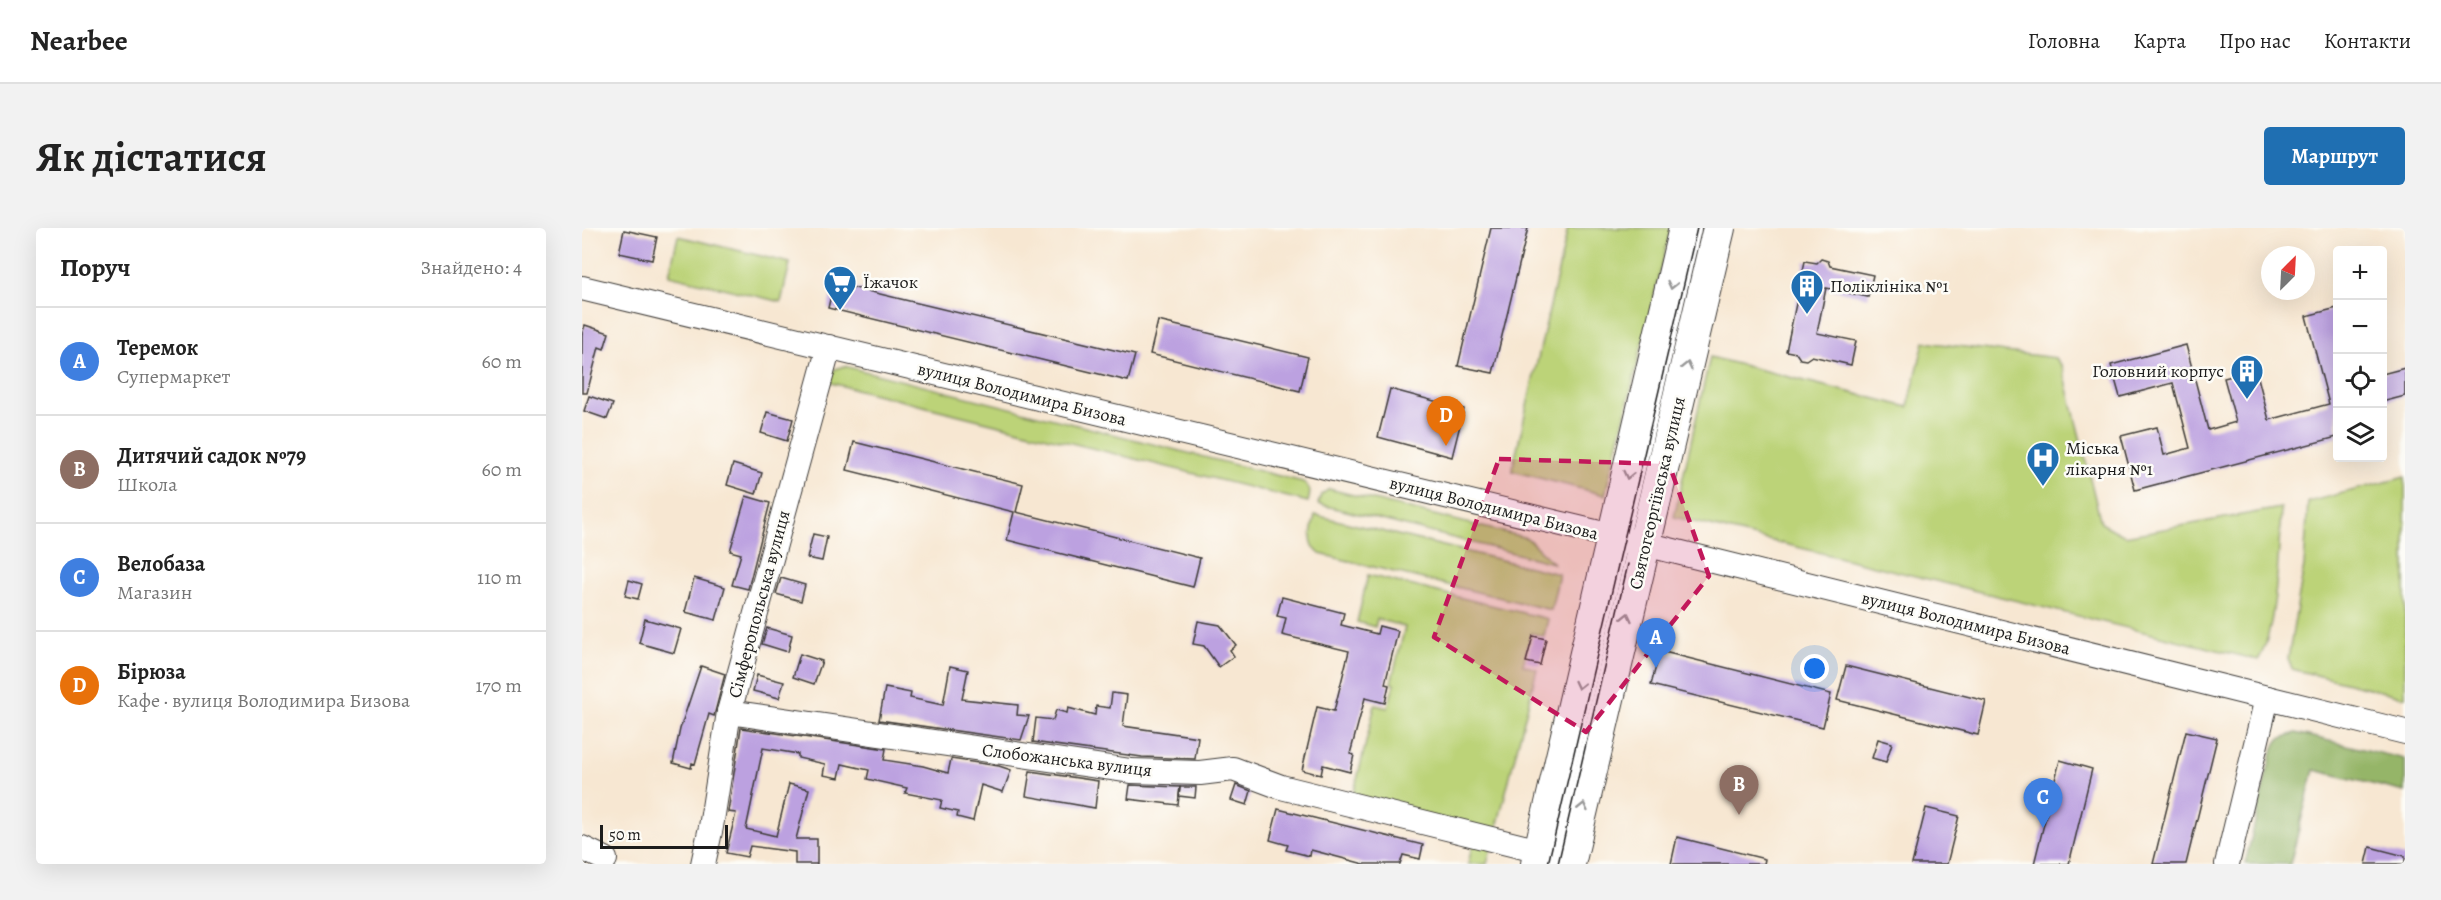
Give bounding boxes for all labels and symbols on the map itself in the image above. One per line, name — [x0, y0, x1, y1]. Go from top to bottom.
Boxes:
north arrow — [2261, 246, 2315, 300]
supermarket icon: Їжачок — [822, 264, 858, 311]
building icon: Поліклініка №1 — [1789, 268, 1825, 315]
place label: Їжачок — [863, 270, 918, 294]
place label: Поліклініка №1 — [1830, 274, 1949, 298]
one-way arrow — [1666, 280, 1679, 290]
building icon: Головний корпус — [2229, 353, 2265, 400]
street label: вулиця Володимира Бизова — [915, 356, 1130, 432]
place label: Головний корпус — [2092, 359, 2224, 383]
one-way arrow — [1679, 361, 1692, 371]
street label: Святогеоргіївська вулиця — [1623, 394, 1691, 592]
pin: D — [1426, 396, 1466, 446]
place label: Міська лікарня №1 — [2066, 436, 2153, 481]
hospital icon: Міська лікарня №1 — [2025, 440, 2061, 487]
street label: вулиця Володимира Бизова — [1387, 470, 1602, 546]
one-way arrow — [1622, 470, 1635, 480]
street label: Сімферопольська вулиця — [722, 508, 796, 700]
street label: вулиця Володимира Бизова — [1859, 585, 2074, 661]
one-way arrow — [1620, 612, 1633, 622]
pin: A — [1636, 618, 1676, 668]
your location — [1800, 654, 1829, 683]
one-way arrow — [1573, 680, 1586, 690]
street label: Слобожанська вулиця — [981, 738, 1153, 782]
pin: B — [1720, 766, 1758, 815]
pin: C — [2024, 778, 2062, 828]
one-way arrow — [1575, 802, 1588, 812]
scale bar — [600, 822, 728, 850]

